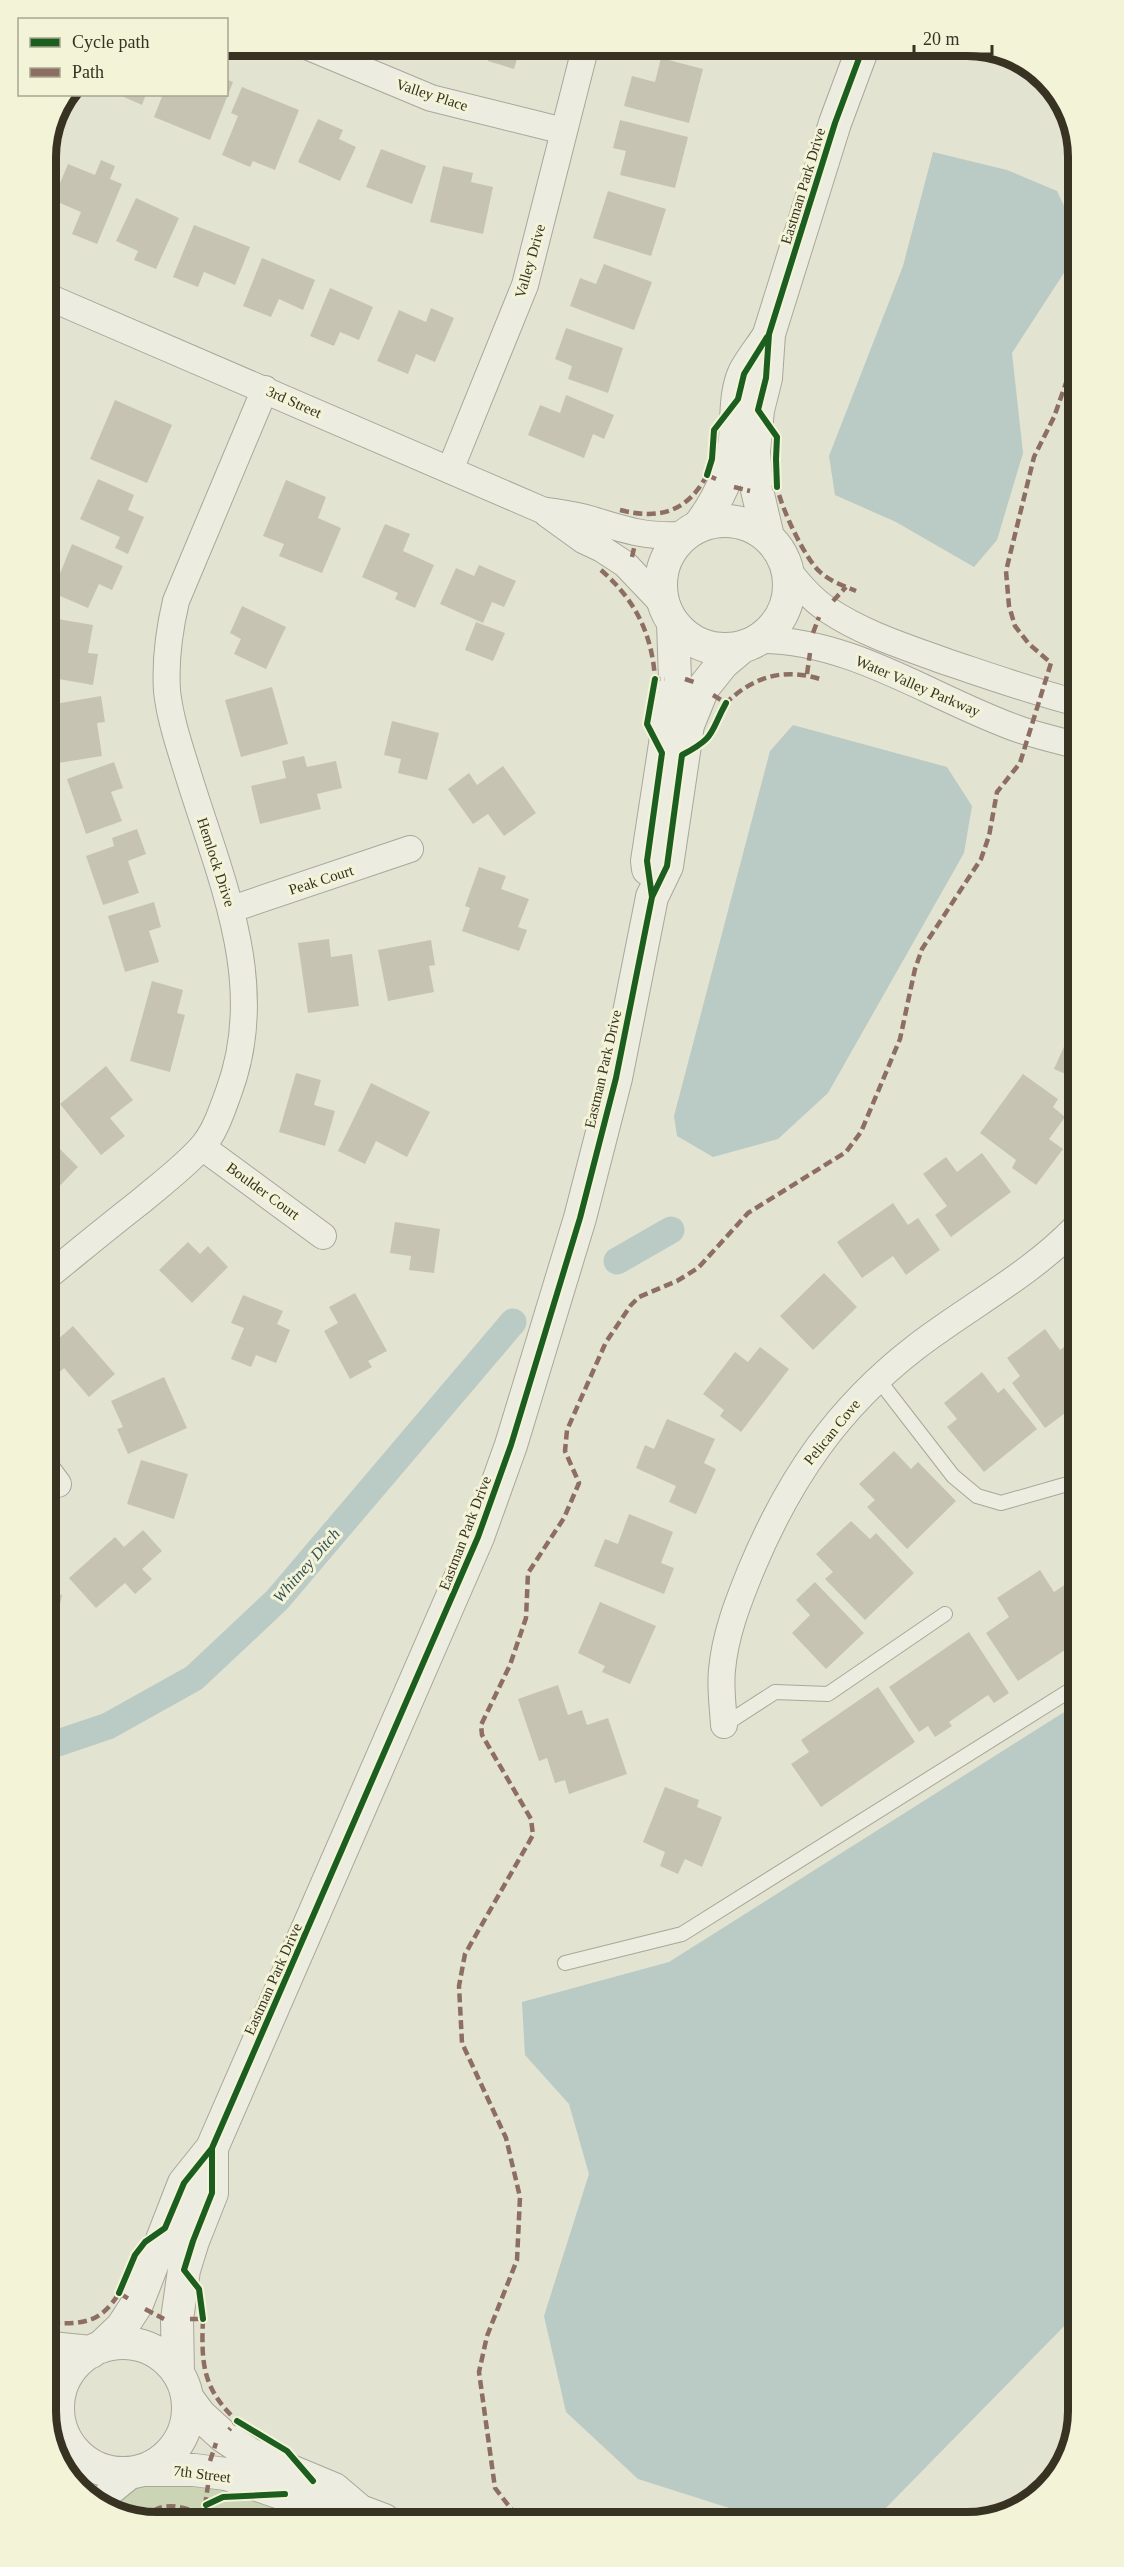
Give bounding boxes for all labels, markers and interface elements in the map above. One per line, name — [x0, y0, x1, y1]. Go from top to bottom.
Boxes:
legend — [18, 18, 228, 96]
scale bar — [914, 18, 992, 56]
text: 20 m — [923, 29, 960, 49]
text: Cycle path — [72, 32, 149, 52]
text: Path — [72, 62, 104, 82]
street label: Valley Place — [394, 76, 470, 114]
street label: Eastman Park Drive — [778, 126, 828, 246]
street label: Valley Drive — [512, 222, 548, 300]
street label: 3rd Street — [264, 383, 325, 422]
street label: Water Valley Parkway — [853, 653, 983, 720]
street label: Hemlock Drive — [194, 815, 238, 909]
street label: Peak Court — [287, 862, 356, 898]
street label: Eastman Park Drive — [582, 1008, 624, 1130]
street label: Boulder Court — [223, 1159, 303, 1223]
street label: Pelican Cove — [801, 1396, 863, 1468]
street label: Eastman Park Drive — [436, 1473, 494, 1592]
water label: Whitney Ditch — [270, 1525, 344, 1606]
street label: Eastman Park Drive — [241, 1920, 305, 2037]
street label: 7th Street — [172, 2463, 233, 2486]

